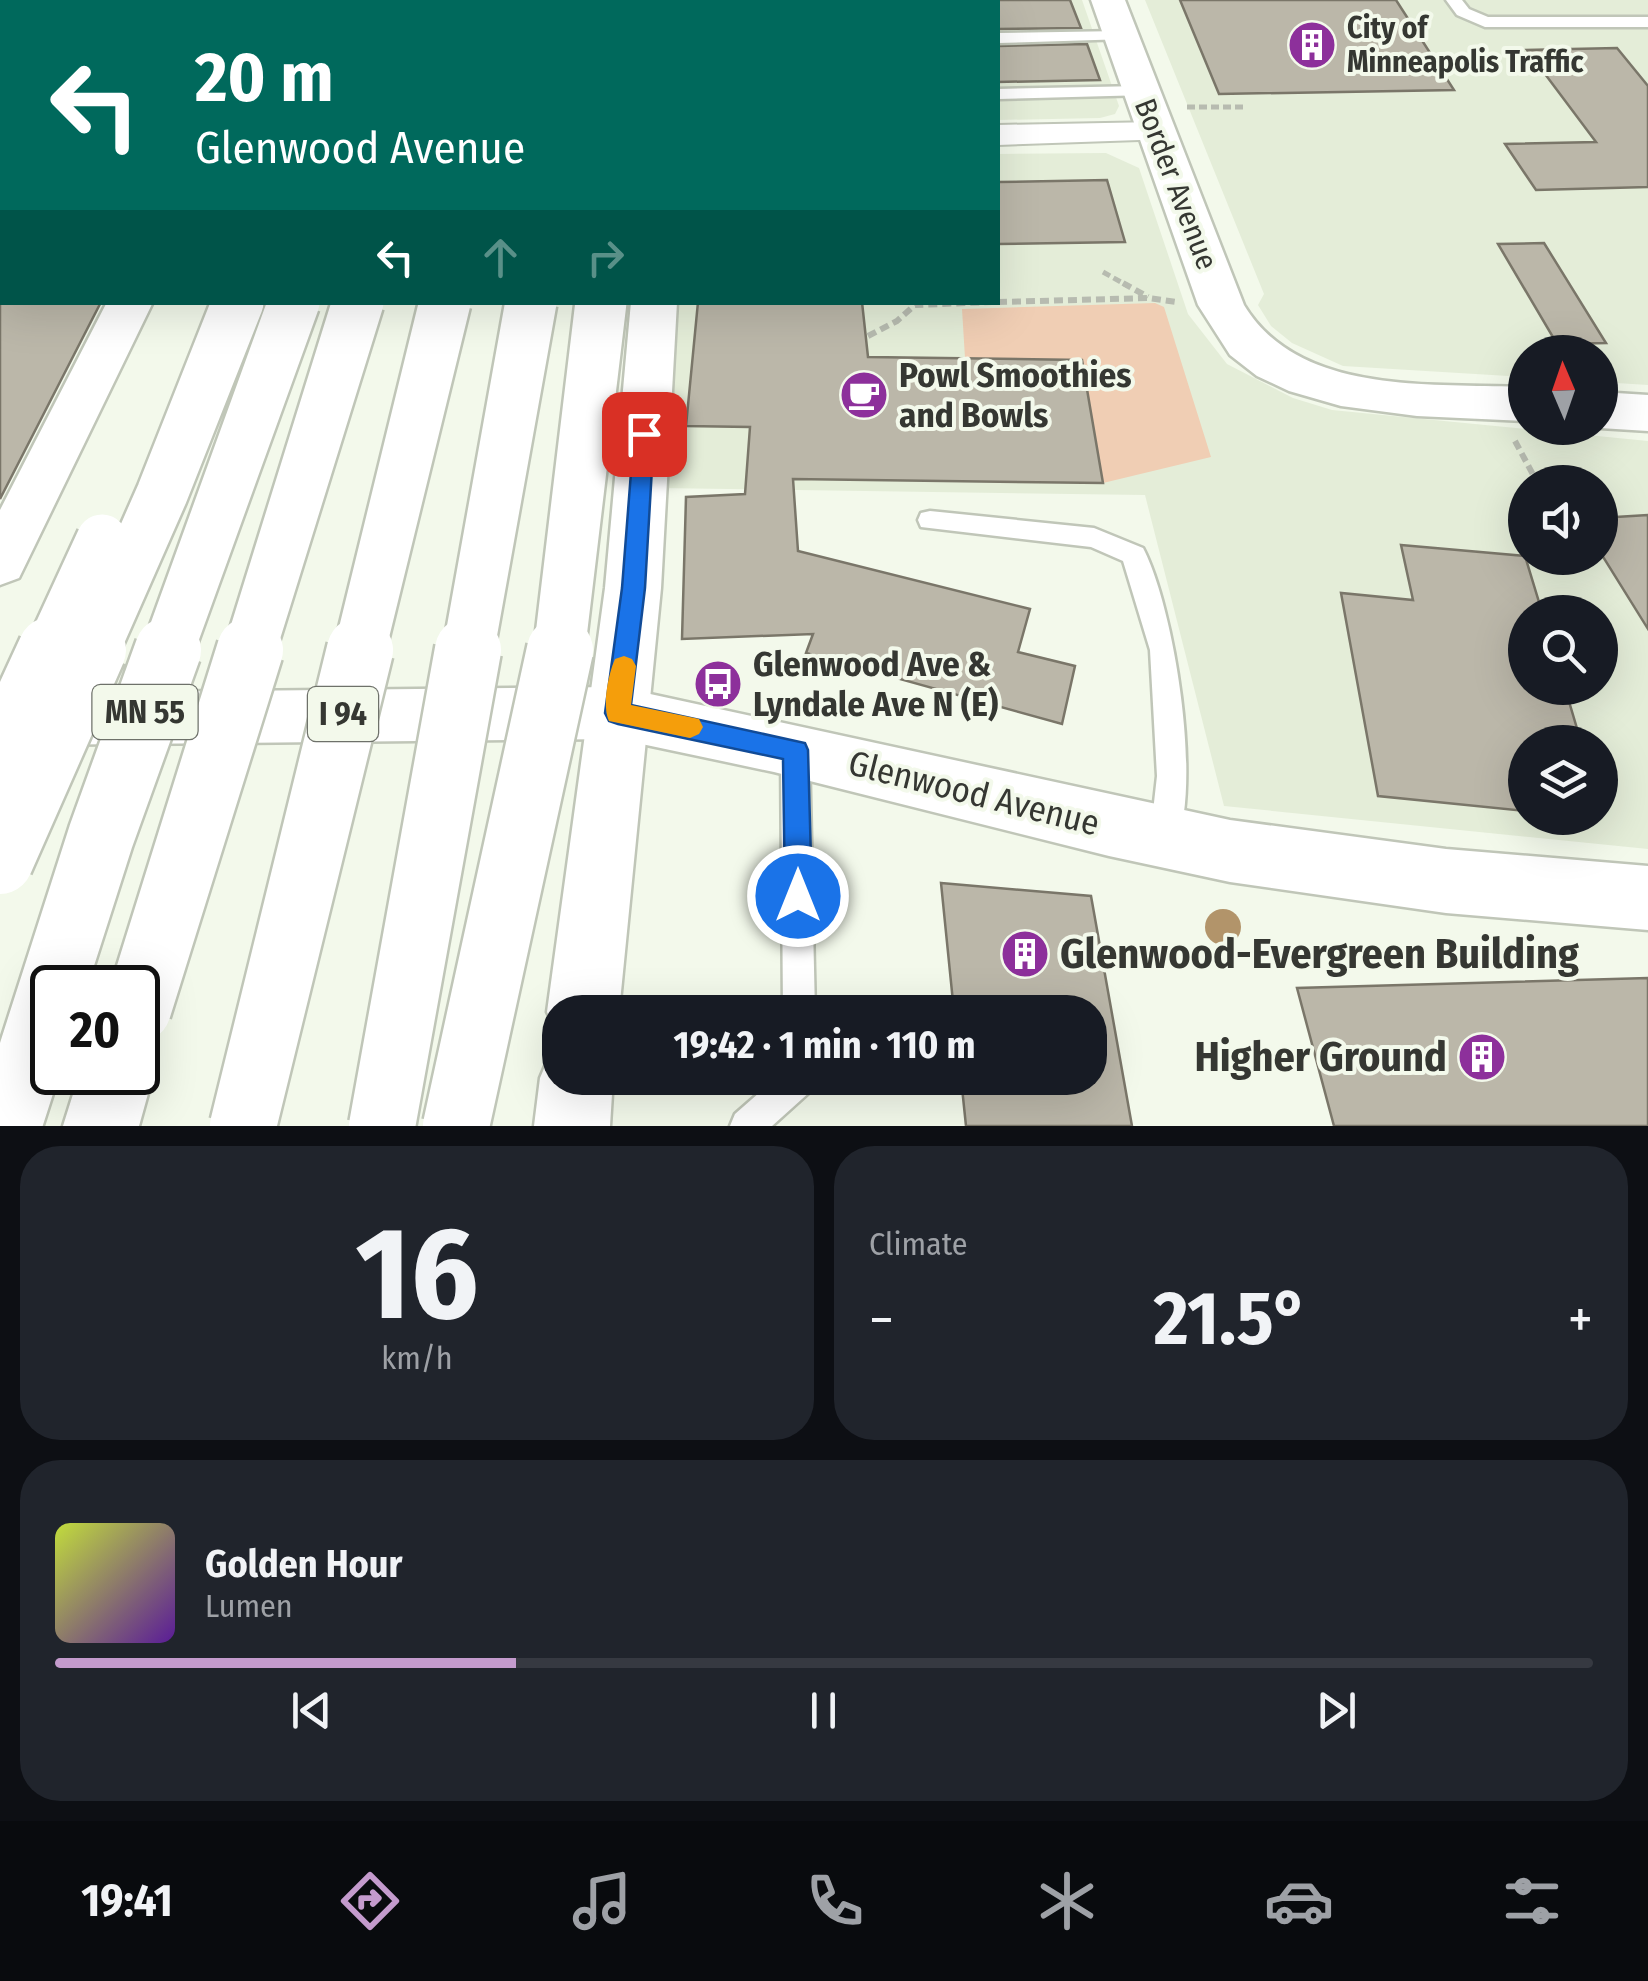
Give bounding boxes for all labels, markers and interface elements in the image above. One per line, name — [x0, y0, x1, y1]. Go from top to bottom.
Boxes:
place label: City of Minneapolis Traffic — [1347, 10, 1584, 80]
building icon: City of Minneapolis Traffic — [1286, 19, 1338, 71]
text: 20 m — [195, 36, 334, 120]
icon: left — [30, 40, 160, 170]
street label: Border Avenue — [1127, 93, 1225, 275]
text: Glenwood Avenue — [195, 121, 525, 175]
icon: left — [368, 230, 423, 285]
icon: ahead — [473, 230, 528, 285]
icon: right — [578, 230, 633, 285]
north arrow — [1508, 335, 1618, 445]
map controls — [1508, 335, 1618, 835]
place label: Powl Smoothies and Bowls — [899, 354, 1132, 436]
cafe icon: Powl Smoothies and Bowls — [838, 369, 890, 421]
pin — [602, 392, 687, 477]
icon: arrive — [617, 407, 672, 462]
button: sound — [1508, 465, 1618, 575]
button: search — [1508, 595, 1618, 705]
place label: Glenwood Ave & Lyndale Ave N (E) — [753, 643, 999, 725]
bus stop icon: Glenwood Ave & Lyndale Ave N (E) — [692, 658, 744, 710]
road number: MN 55 — [92, 685, 198, 739]
road number: I 94 — [308, 687, 378, 741]
button: layers — [1508, 725, 1618, 835]
street label: Glenwood Avenue — [844, 742, 1104, 844]
position arrow — [746, 844, 850, 948]
building icon: Glenwood-Evergreen Building — [999, 928, 1051, 980]
place label: Glenwood-Evergreen Building — [1060, 929, 1579, 979]
speed limit sign: 20 — [30, 965, 160, 1095]
text: 19:42 · 1 min · 110 m — [674, 1022, 975, 1068]
building icon: Higher Ground — [1456, 1031, 1508, 1083]
place label: Higher Ground — [1194, 1032, 1447, 1082]
text: 16 — [356, 1196, 478, 1352]
text: Climate — [869, 1225, 968, 1263]
text: 21.5° — [1154, 1274, 1308, 1364]
text: − — [869, 1287, 894, 1353]
text: + — [1568, 1287, 1593, 1353]
text: km/h — [381, 1339, 453, 1377]
text: Golden Hour — [205, 1541, 403, 1587]
text: Lumen — [205, 1587, 293, 1625]
icon: previous — [284, 1683, 339, 1738]
icon: pause — [796, 1683, 851, 1738]
icon: next — [1309, 1683, 1364, 1738]
icon: directions — [335, 1866, 405, 1936]
icon: music — [567, 1866, 637, 1936]
icon: phone — [800, 1866, 870, 1936]
icon: climate — [1032, 1866, 1102, 1936]
icon: car — [1264, 1866, 1334, 1936]
icon: filters — [1497, 1866, 1567, 1936]
text: 19:41 — [81, 1874, 173, 1928]

